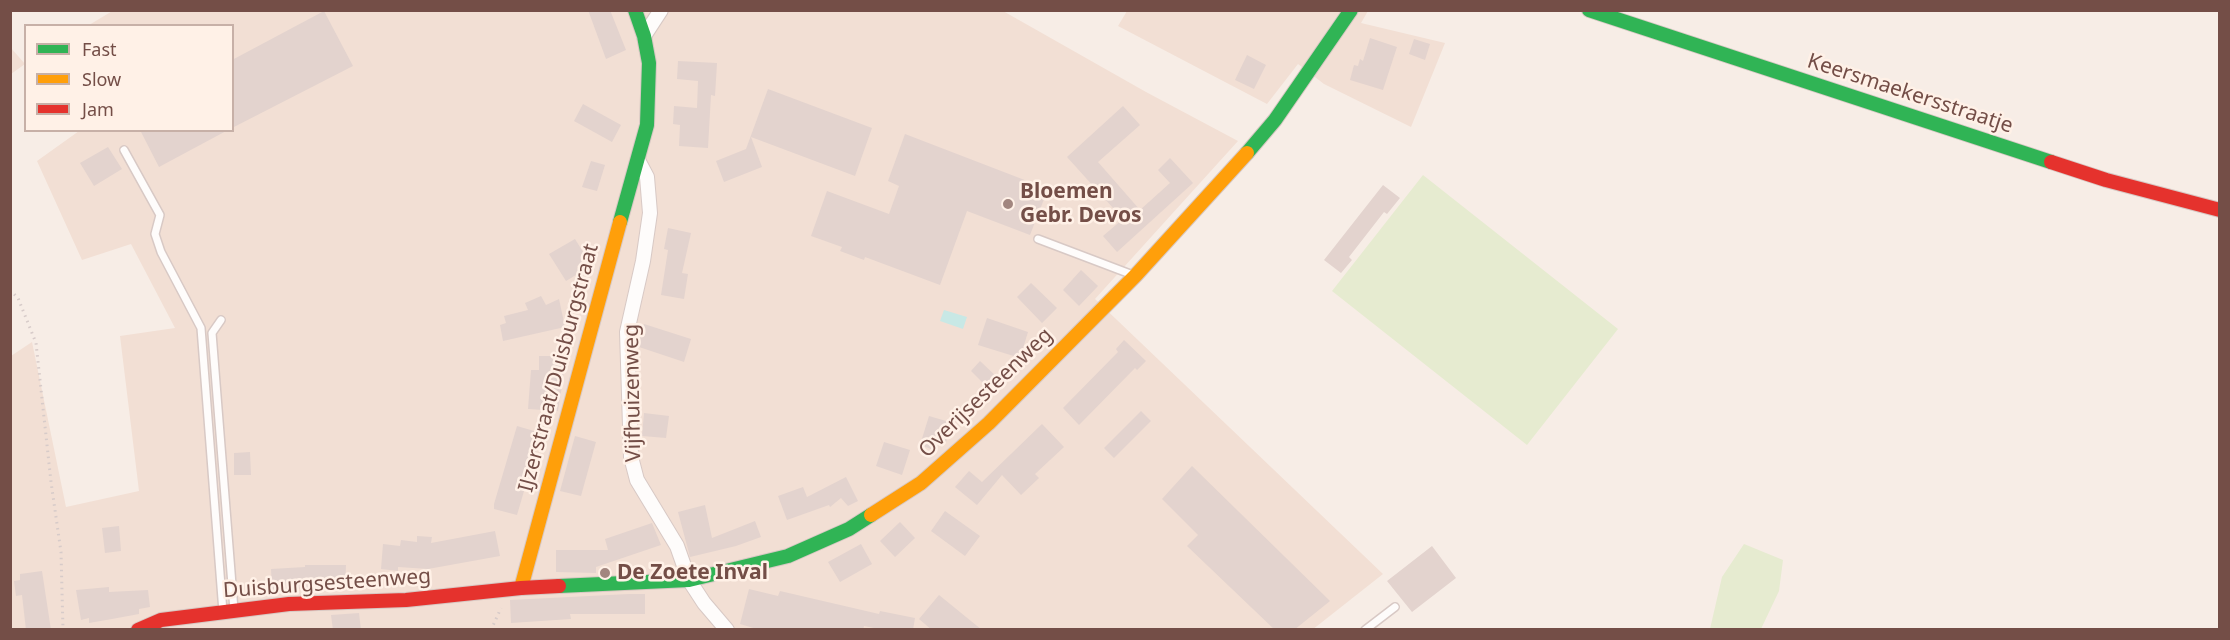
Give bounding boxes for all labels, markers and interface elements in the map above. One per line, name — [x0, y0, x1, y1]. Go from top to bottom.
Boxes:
legend — [24, 24, 234, 132]
text: Fast — [82, 37, 117, 61]
street label: Keersmaekersstraatje — [1804, 49, 2016, 139]
text: Slow — [82, 67, 121, 91]
text: Jam — [82, 97, 114, 121]
place label: Bloemen Gebr. Devos — [1020, 179, 1142, 229]
marker: Bloemen Gebr. Devos — [1001, 197, 1015, 211]
street label: IJzerstraat/Duisburgstraat — [514, 241, 604, 495]
street label: Overijsesteenweg — [914, 323, 1058, 463]
street label: Vijfhuizenweg — [619, 324, 647, 462]
place label: De Zoete Inval — [617, 560, 768, 586]
street label: Duisburgsesteenweg — [222, 564, 432, 604]
marker: De Zoete Inval — [598, 566, 612, 580]

